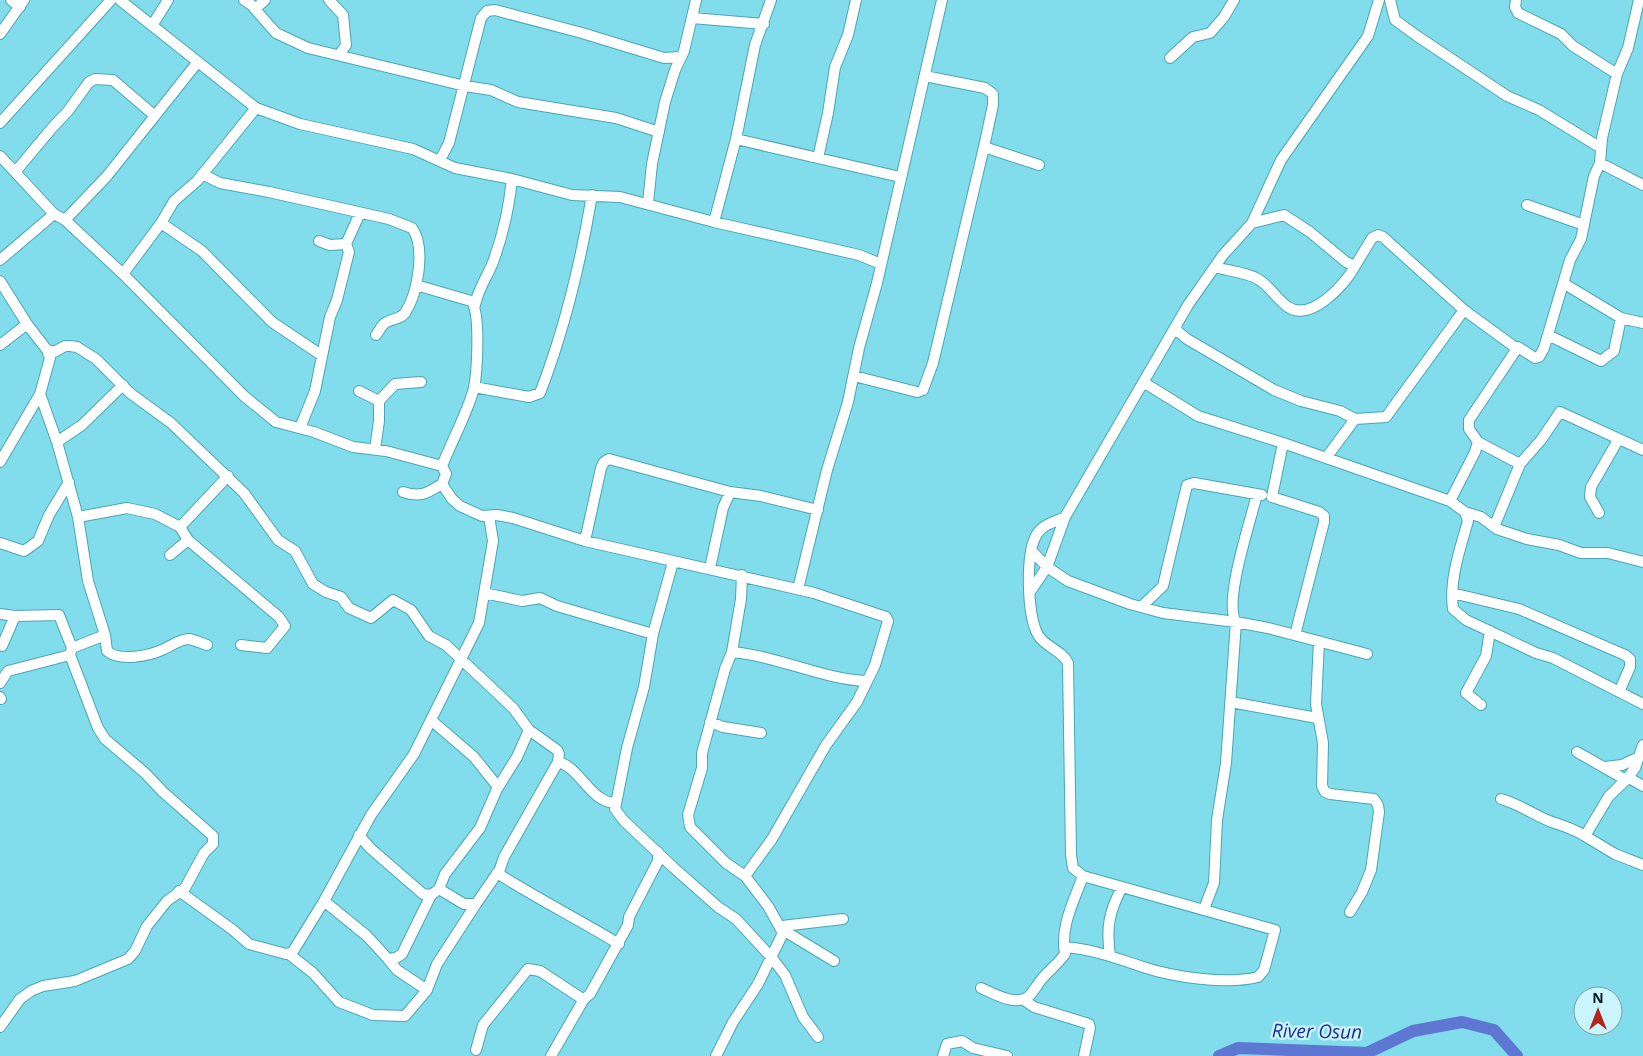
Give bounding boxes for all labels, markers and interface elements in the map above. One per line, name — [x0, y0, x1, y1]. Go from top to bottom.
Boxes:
north arrow — [1573, 986, 1623, 1036]
text: N — [1592, 988, 1604, 1007]
water label: River Osun — [1272, 1017, 1362, 1045]

